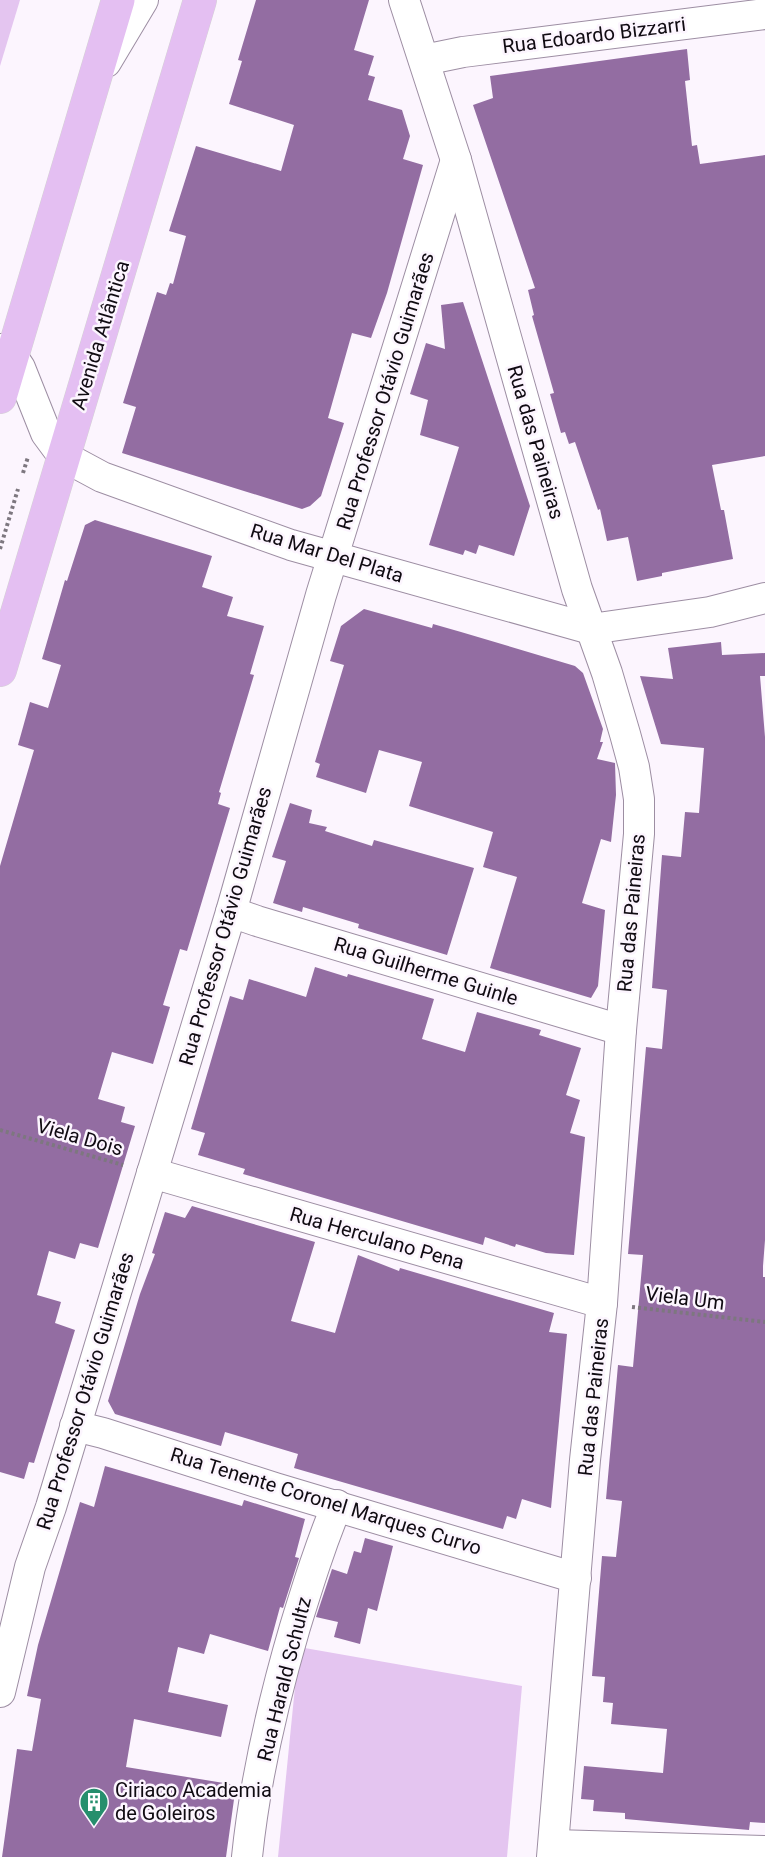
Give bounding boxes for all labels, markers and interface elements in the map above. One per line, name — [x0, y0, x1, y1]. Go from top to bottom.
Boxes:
street label: Rua Edoardo Bizzarri — [501, 12, 687, 58]
street label: Rua Professor Otávio Guimarães — [331, 249, 439, 533]
street label: Avenida Atlântica — [66, 258, 134, 412]
street label: Rua das Paineiras — [503, 362, 569, 522]
street label: Rua Mar Del Plata — [248, 518, 406, 588]
street label: Rua Professor Otávio Guimarães — [174, 784, 276, 1068]
street label: Rua das Paineiras — [612, 833, 650, 993]
street label: Rua Guilherme Guinle — [331, 932, 521, 1010]
street label: Viela Dois — [34, 1113, 126, 1161]
street label: Rua Herculano Pena — [287, 1202, 467, 1274]
street label: Rua Professor Otávio Guimarães — [31, 1249, 139, 1533]
street label: Viela Um — [644, 1281, 726, 1315]
street label: Rua das Paineiras — [573, 1317, 613, 1477]
street label: Rua Tenente Coronel Marques Curvo — [167, 1442, 485, 1560]
street label: Rua Harald Schultz — [252, 1594, 316, 1764]
place label: Ciriaco Academia de Goleiros — [115, 1778, 272, 1825]
building icon: Ciriaco Academia de Goleiros — [78, 1786, 110, 1828]

